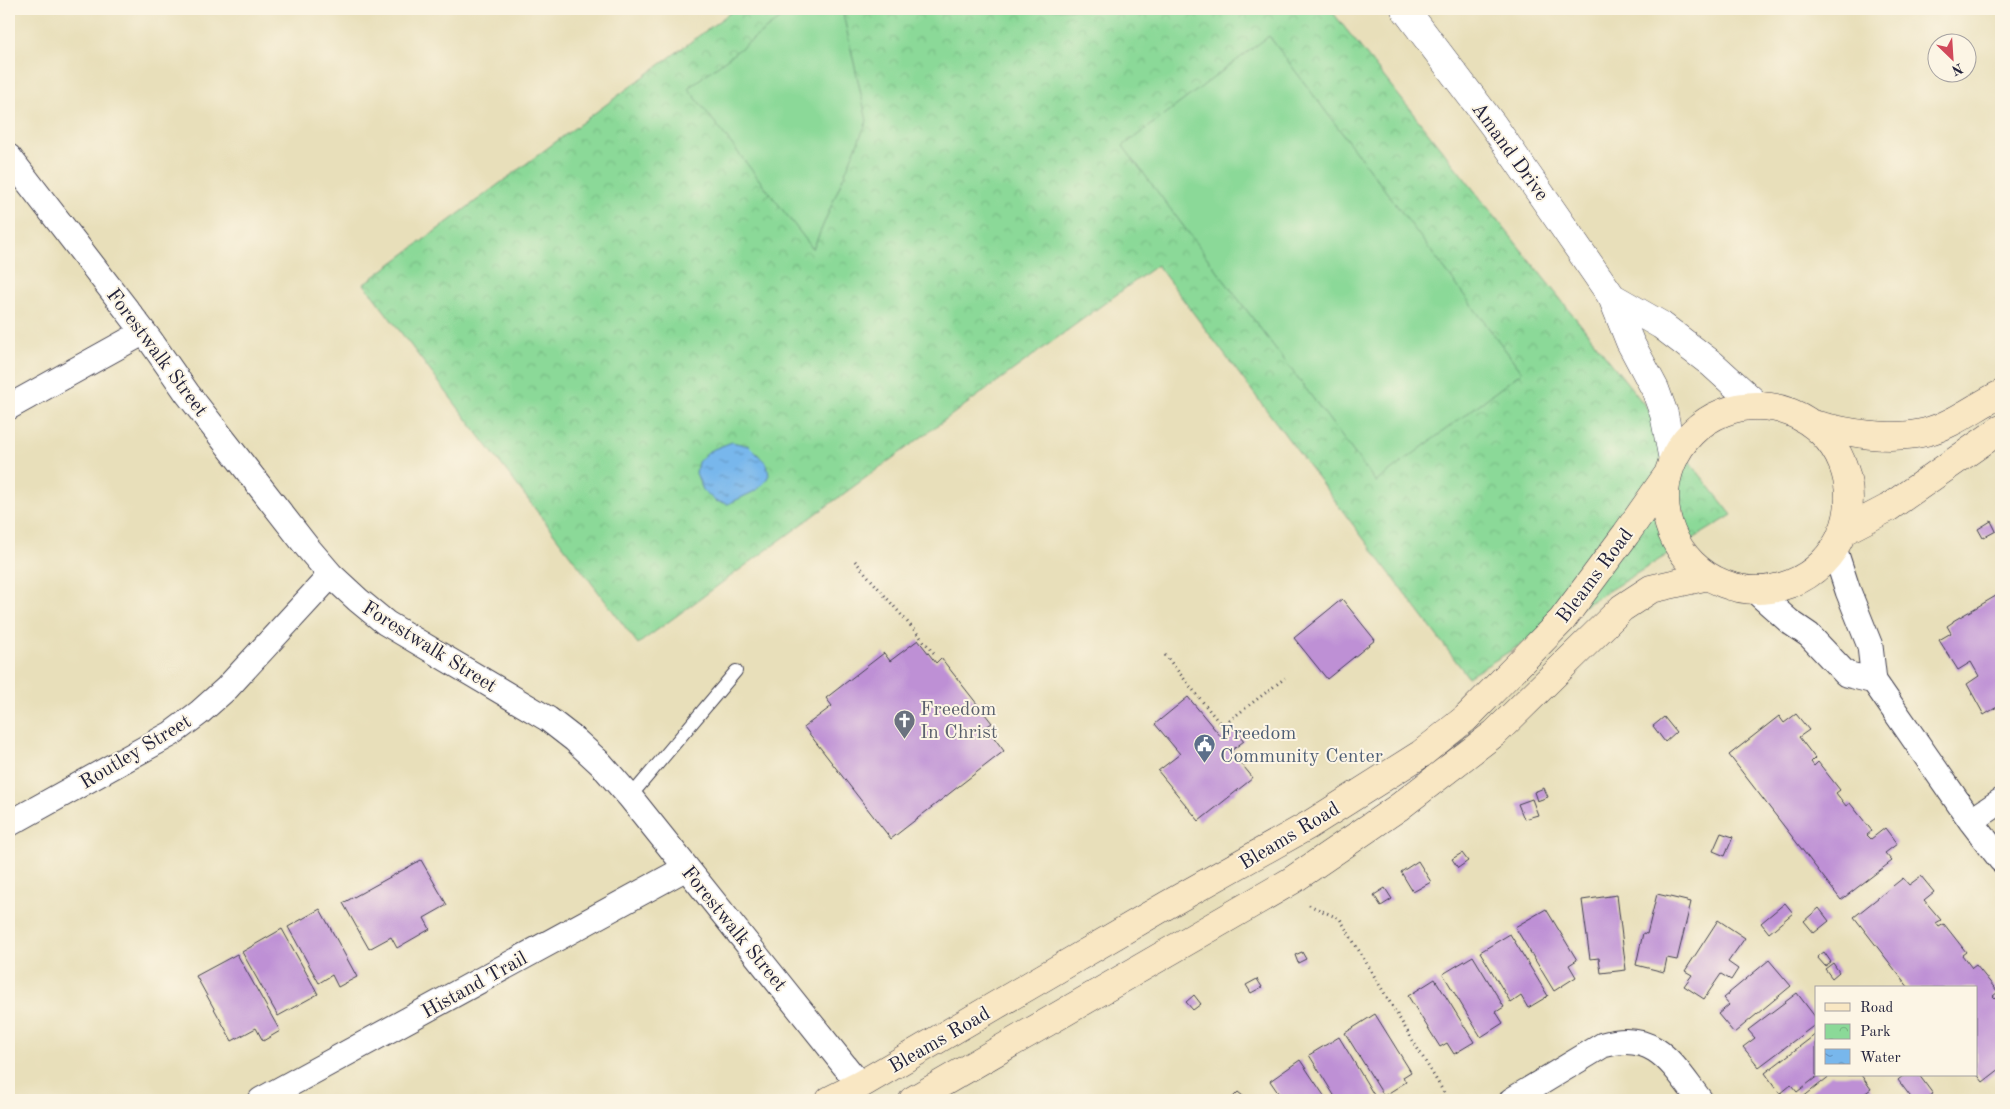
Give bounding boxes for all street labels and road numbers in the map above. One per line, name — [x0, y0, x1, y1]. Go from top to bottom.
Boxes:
street label: Amand Drive — [1467, 99, 1552, 205]
street label: Forestwalk Street — [102, 286, 211, 421]
street label: Bleams Road — [1554, 525, 1638, 627]
street label: Forestwalk Street — [358, 598, 500, 697]
street label: Routley Street — [77, 712, 195, 794]
street label: Bleams Road — [1236, 799, 1344, 874]
street label: Forestwalk Street — [677, 863, 790, 995]
street label: Histand Trail — [419, 949, 531, 1023]
street label: Bleams Road — [886, 1004, 994, 1078]

